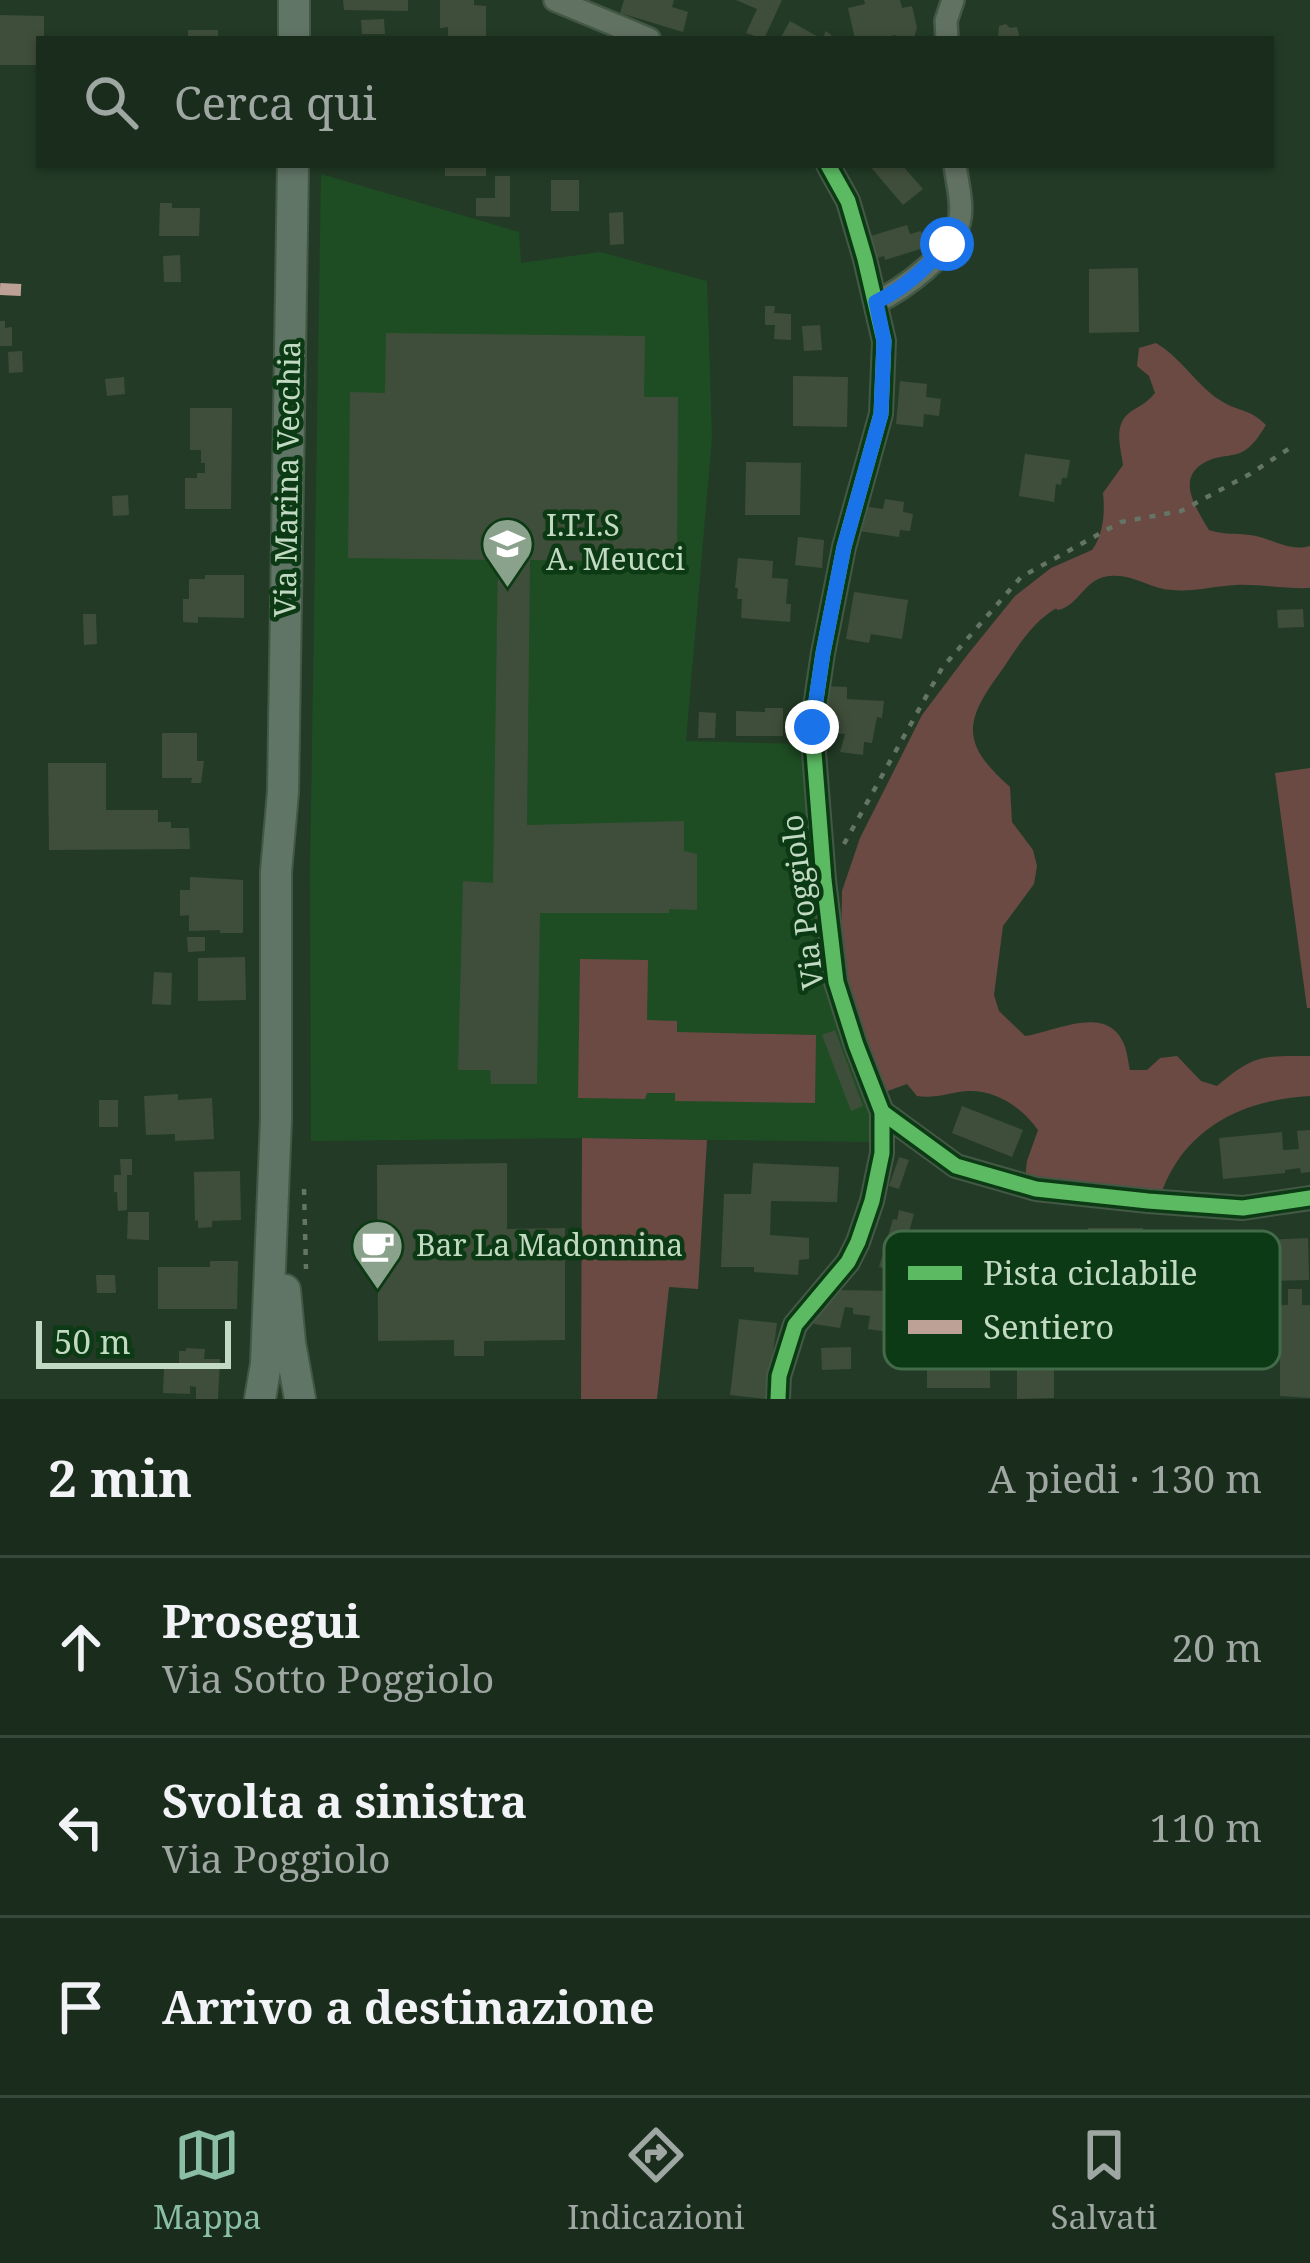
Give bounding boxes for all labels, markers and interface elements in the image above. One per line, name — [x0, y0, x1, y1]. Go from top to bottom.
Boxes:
search box — [36, 36, 1274, 168]
icon: search — [78, 69, 144, 135]
text: Cerca qui — [174, 72, 377, 133]
route start — [920, 217, 974, 271]
street label: Via Marina Vecchia — [264, 340, 309, 618]
place label: I.T.I.S A. Meucci — [546, 504, 685, 579]
school or university icon: I.T.I.S A. Meucci — [479, 515, 535, 589]
route end — [785, 700, 839, 754]
street label: Via Poggiolo — [770, 812, 833, 992]
cafe icon: Bar La Madonnina — [349, 1218, 405, 1292]
place label: Bar La Madonnina — [416, 1224, 683, 1265]
legend — [884, 1231, 1280, 1369]
text: Pista ciclabile — [983, 1250, 1198, 1295]
text: Sentiero — [983, 1304, 1114, 1349]
scale bar — [36, 1315, 231, 1368]
text: 50 m — [54, 1319, 131, 1364]
text: 2 min — [48, 1442, 192, 1512]
text: A piedi · 130 m — [988, 1451, 1262, 1504]
text: Prosegui — [162, 1590, 360, 1651]
icon: ahead — [48, 1614, 114, 1680]
text: 20 m — [1171, 1620, 1262, 1673]
text: Via Sotto Poggiolo — [162, 1651, 494, 1704]
text: Svolta a sinistra — [162, 1770, 527, 1831]
icon: left — [48, 1794, 114, 1860]
text: 110 m — [1150, 1800, 1262, 1853]
text: Via Poggiolo — [162, 1831, 391, 1884]
icon: arrive — [48, 1974, 114, 2040]
text: Arrivo a destinazione — [162, 1976, 655, 2037]
tab: Mappa — [153, 2122, 262, 2239]
tab: Indicazioni — [567, 2122, 745, 2239]
tab: Salvati — [1050, 2122, 1157, 2239]

